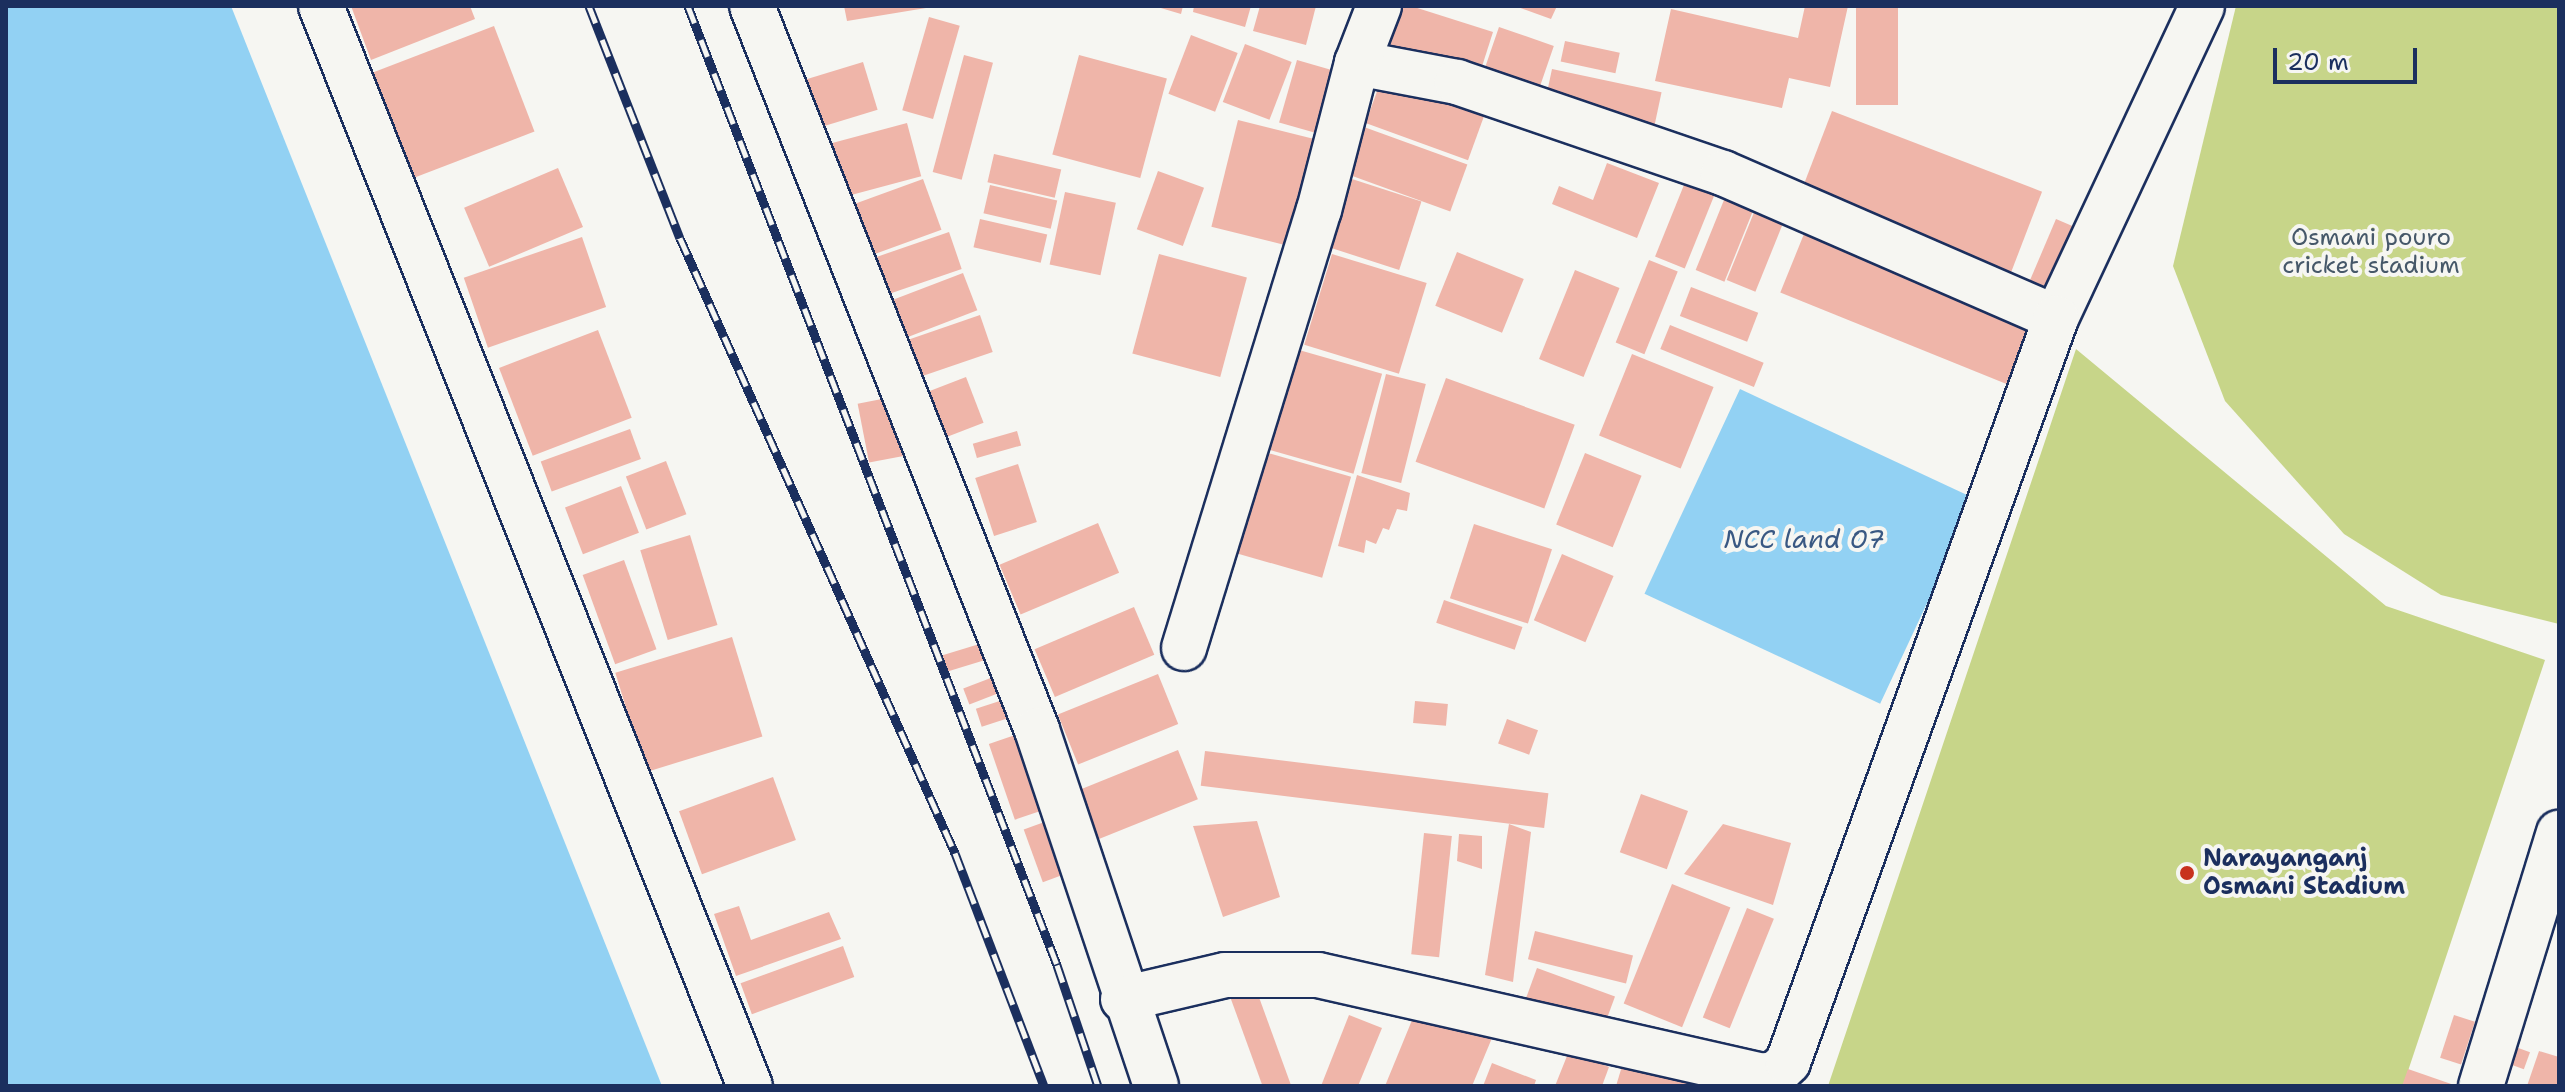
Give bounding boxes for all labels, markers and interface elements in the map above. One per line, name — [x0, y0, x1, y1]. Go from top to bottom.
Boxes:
scale bar — [2277, 32, 2421, 82]
text: 20 m — [2287, 46, 2349, 78]
park label: Osmani pouro cricket stadium — [2282, 224, 2460, 280]
water label: NCC land 07 — [1724, 523, 1884, 555]
place label: Narayanganj Osmani Stadium — [2203, 845, 2405, 901]
marker: Narayanganj Osmani Stadium — [2178, 864, 2196, 882]

